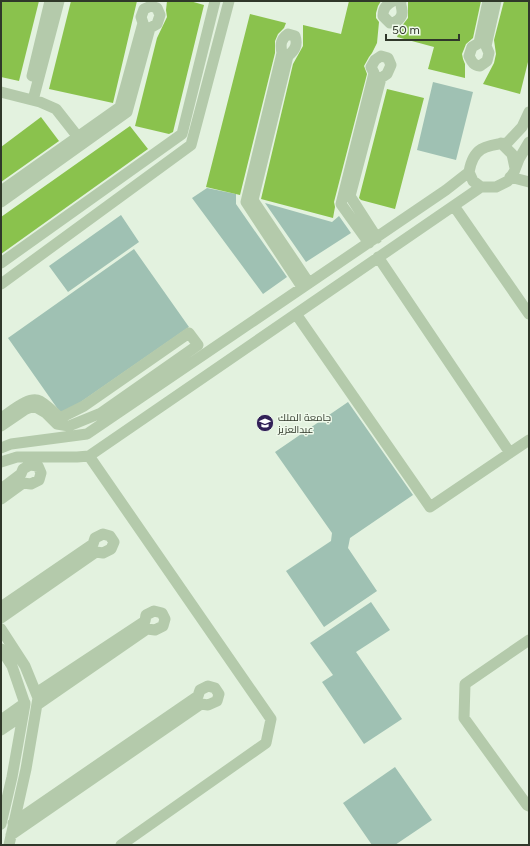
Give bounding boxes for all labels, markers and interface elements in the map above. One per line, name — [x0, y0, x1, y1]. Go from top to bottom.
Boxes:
scale bar — [386, 16, 459, 42]
text: 50 m — [392, 23, 420, 37]
place label: جامعة الملك عبدالعزيز — [277, 411, 331, 436]
school or university icon: جامعة الملك عبدالعزيز — [255, 413, 275, 433]

